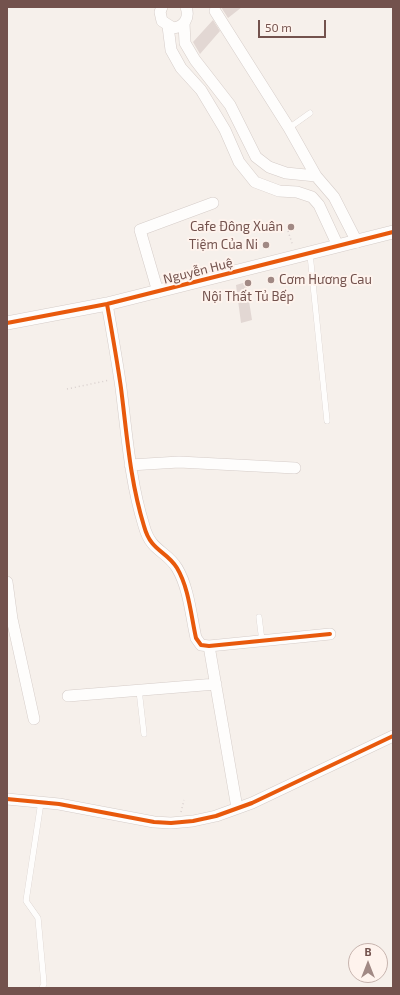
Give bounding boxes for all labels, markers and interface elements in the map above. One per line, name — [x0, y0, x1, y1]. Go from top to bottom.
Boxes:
scale bar — [260, 12, 328, 38]
text: 50 m — [265, 20, 292, 34]
place label: Cafe Đông Xuân — [190, 219, 283, 235]
marker: Cafe Đông Xuân — [286, 222, 296, 232]
place label: Tiệm Của Ni — [189, 237, 258, 253]
marker: Tiệm Của Ni — [261, 240, 271, 250]
street label: Nguyễn Huệ — [162, 255, 234, 287]
place label: Cơm Hương Cau — [279, 272, 372, 288]
marker: Cơm Hương Cau — [266, 275, 276, 285]
marker: Nội Thất Tủ Bếp — [243, 278, 253, 288]
place label: Nội Thất Tủ Bếp — [202, 289, 294, 305]
north arrow — [348, 943, 388, 983]
text: B — [364, 945, 372, 958]

